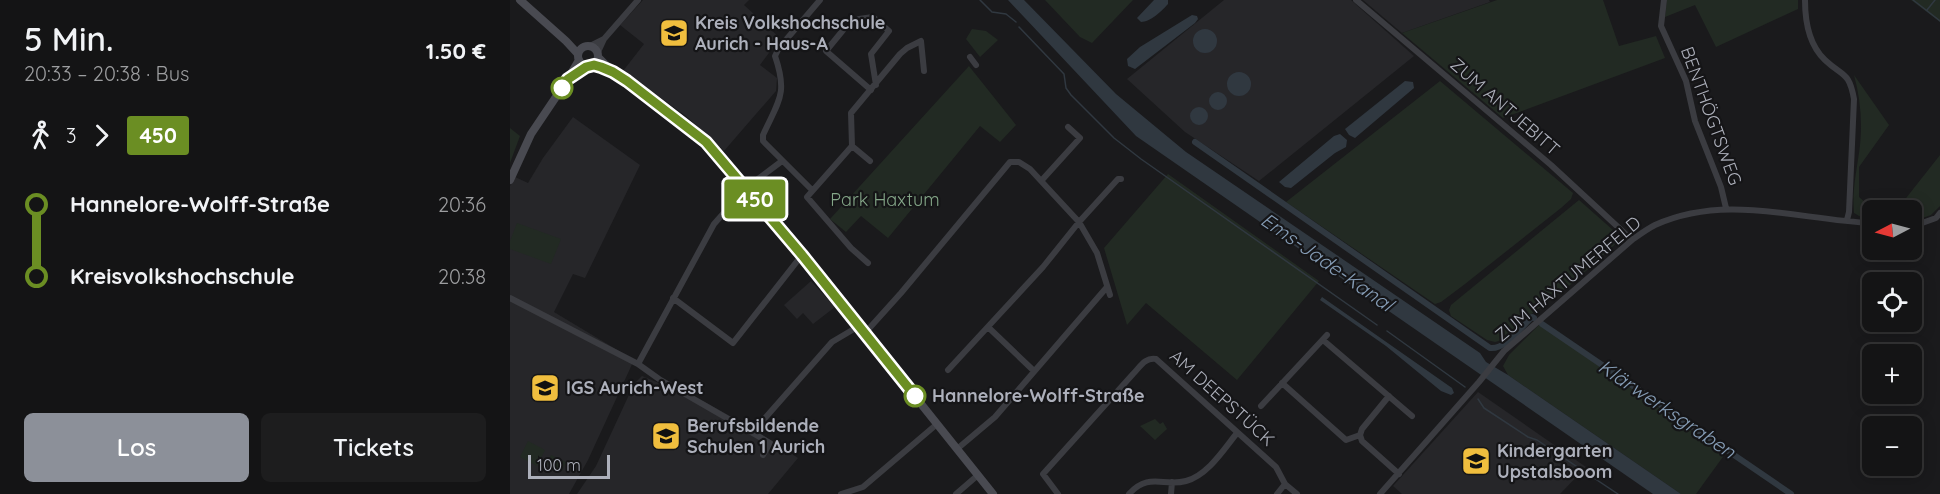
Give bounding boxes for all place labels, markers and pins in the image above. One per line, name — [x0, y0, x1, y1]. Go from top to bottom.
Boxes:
place label: Kreis Volkshochschule Aurich - Haus-A — [695, 11, 886, 55]
school or university icon: Kreis Volkshochschule Aurich - Haus-A — [658, 17, 690, 49]
unlabelled marker — [551, 77, 573, 99]
school or university icon: IGS Aurich-West — [529, 372, 561, 404]
place label: IGS Aurich-West — [566, 376, 704, 399]
place label: Hannelore-Wolff-Straße — [932, 384, 1145, 407]
marker: Hannelore-Wolff-Straße — [904, 385, 926, 407]
place label: Berufsbildende Schulen 1 Aurich — [687, 414, 825, 458]
school or university icon: Berufsbildende Schulen 1 Aurich — [650, 420, 682, 452]
place label: Kindergarten Upstalsboom — [1497, 439, 1612, 483]
school or university icon: Kindergarten Upstalsboom — [1460, 445, 1492, 477]

